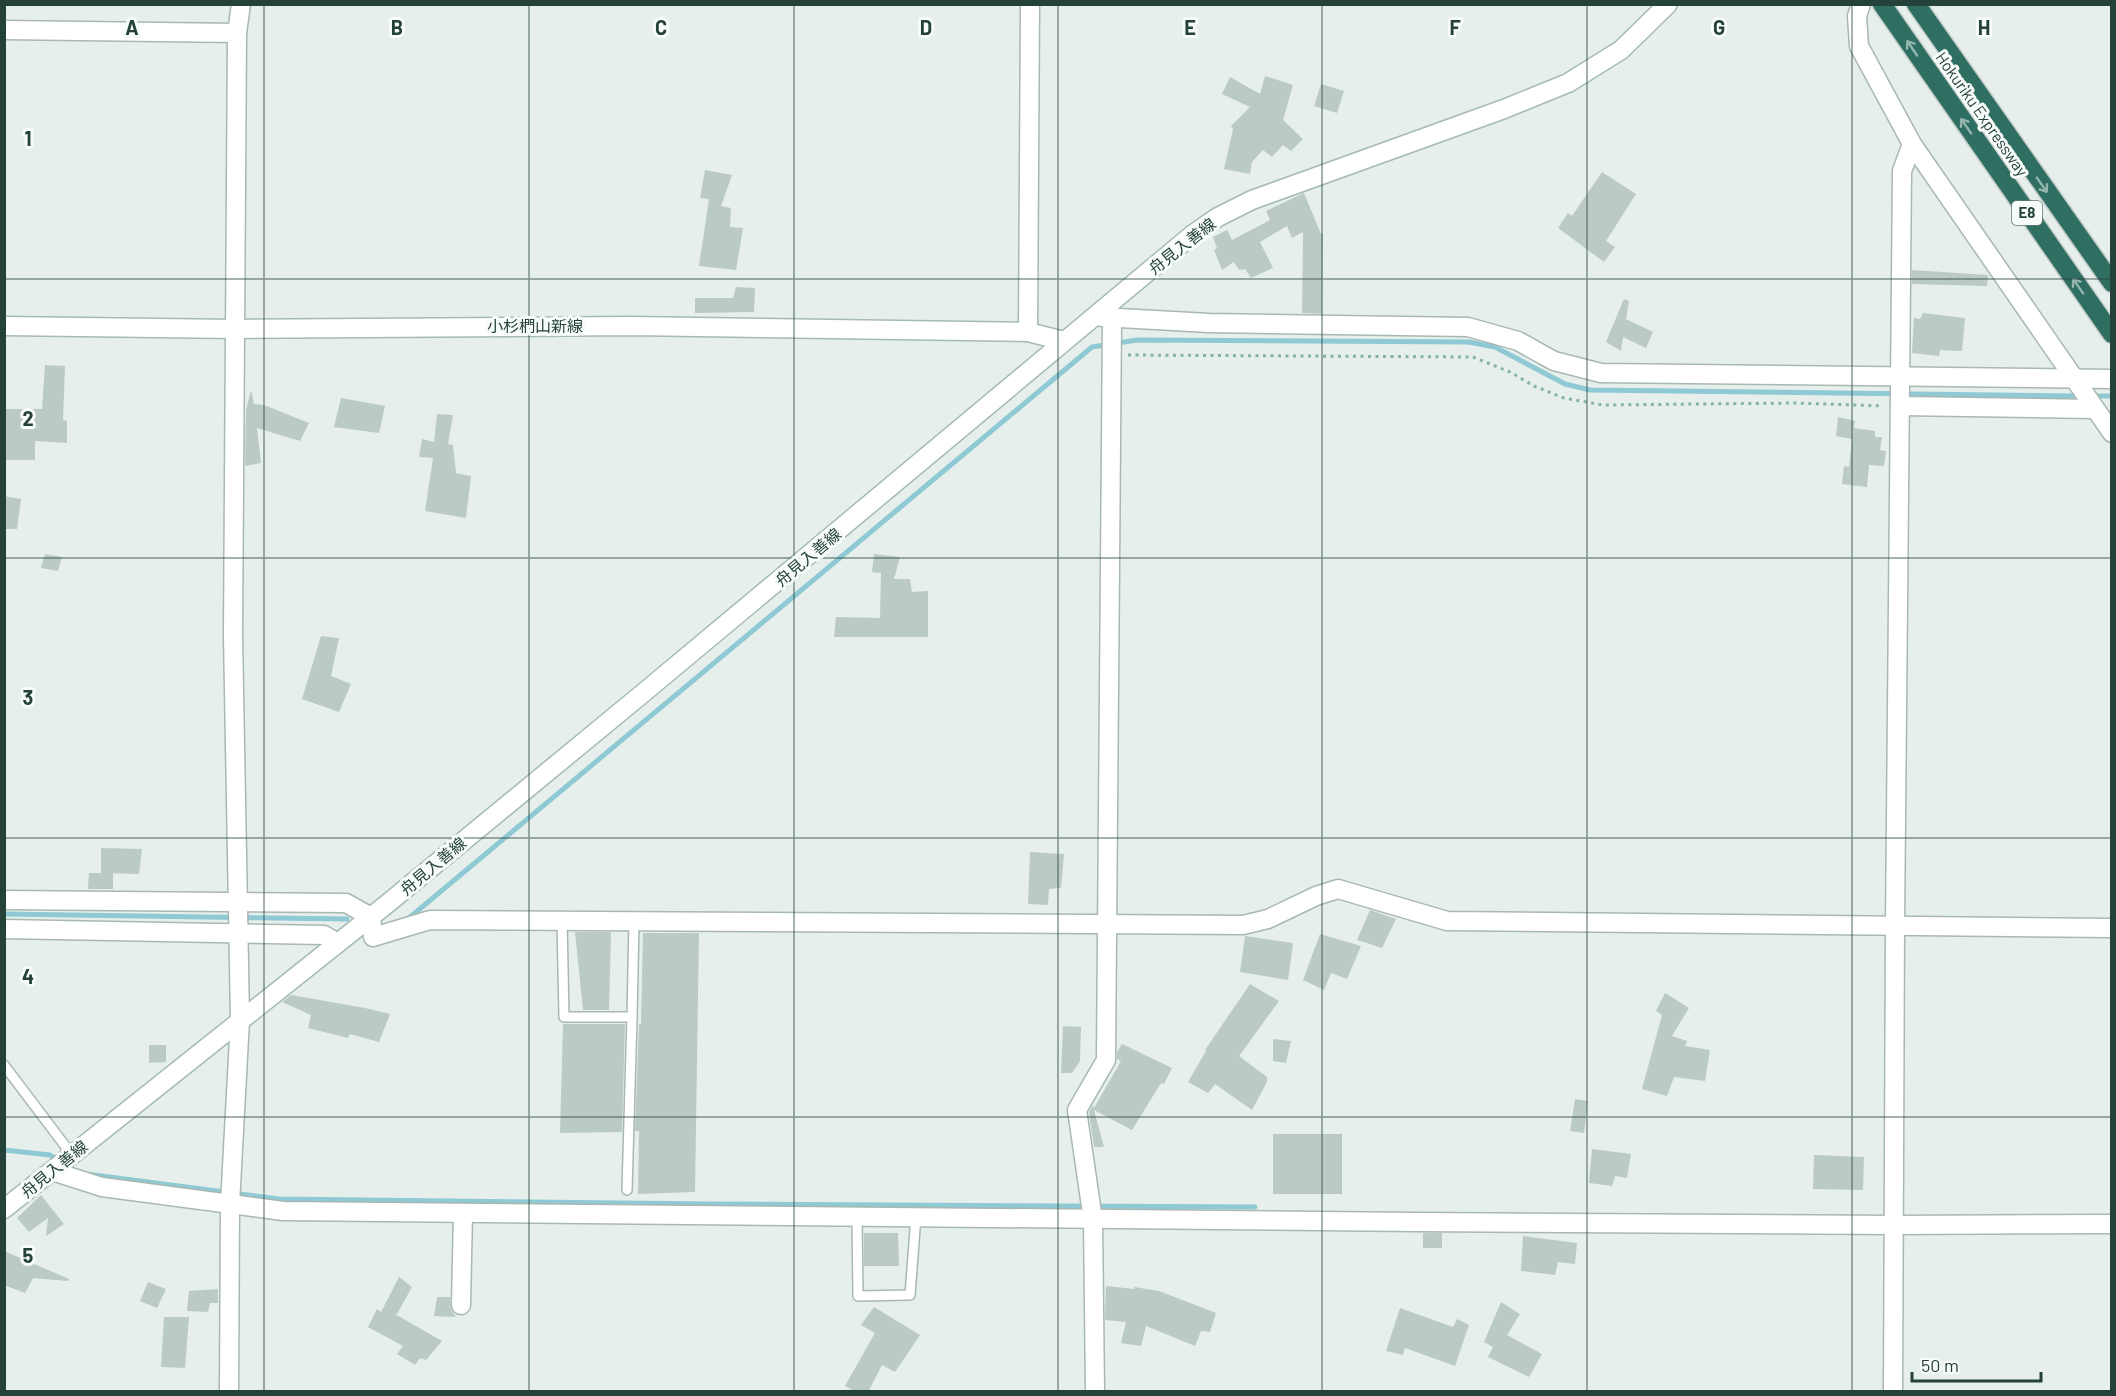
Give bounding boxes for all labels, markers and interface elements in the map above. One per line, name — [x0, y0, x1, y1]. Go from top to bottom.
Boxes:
text: A — [125, 15, 139, 39]
text: B — [391, 15, 403, 39]
text: C — [655, 15, 667, 39]
text: D — [920, 15, 932, 39]
text: E — [1184, 15, 1196, 39]
text: F — [1449, 15, 1461, 39]
text: G — [1713, 15, 1725, 39]
text: H — [1978, 15, 1990, 39]
one-way arrow — [1906, 40, 1918, 57]
street label: Hokuriku Expressway — [1932, 48, 2033, 180]
one-way arrow — [1960, 119, 1972, 135]
text: 1 — [24, 126, 32, 150]
one-way arrow — [2036, 177, 2048, 193]
road number: E8 — [2012, 201, 2042, 225]
street label: 舟見入善線 — [1144, 213, 1219, 278]
one-way arrow — [2072, 278, 2084, 294]
street label: 小杉椚山新線 — [487, 316, 583, 335]
text: 2 — [22, 406, 34, 430]
street label: 舟見入善線 — [771, 524, 844, 590]
text: 3 — [23, 685, 33, 709]
street label: 舟見入善線 — [396, 833, 469, 899]
text: 4 — [22, 964, 34, 988]
street label: 舟見入善線 — [17, 1136, 91, 1201]
text: 5 — [23, 1243, 34, 1267]
scale bar — [1912, 1345, 2041, 1383]
text: 50 m — [1921, 1354, 1959, 1376]

